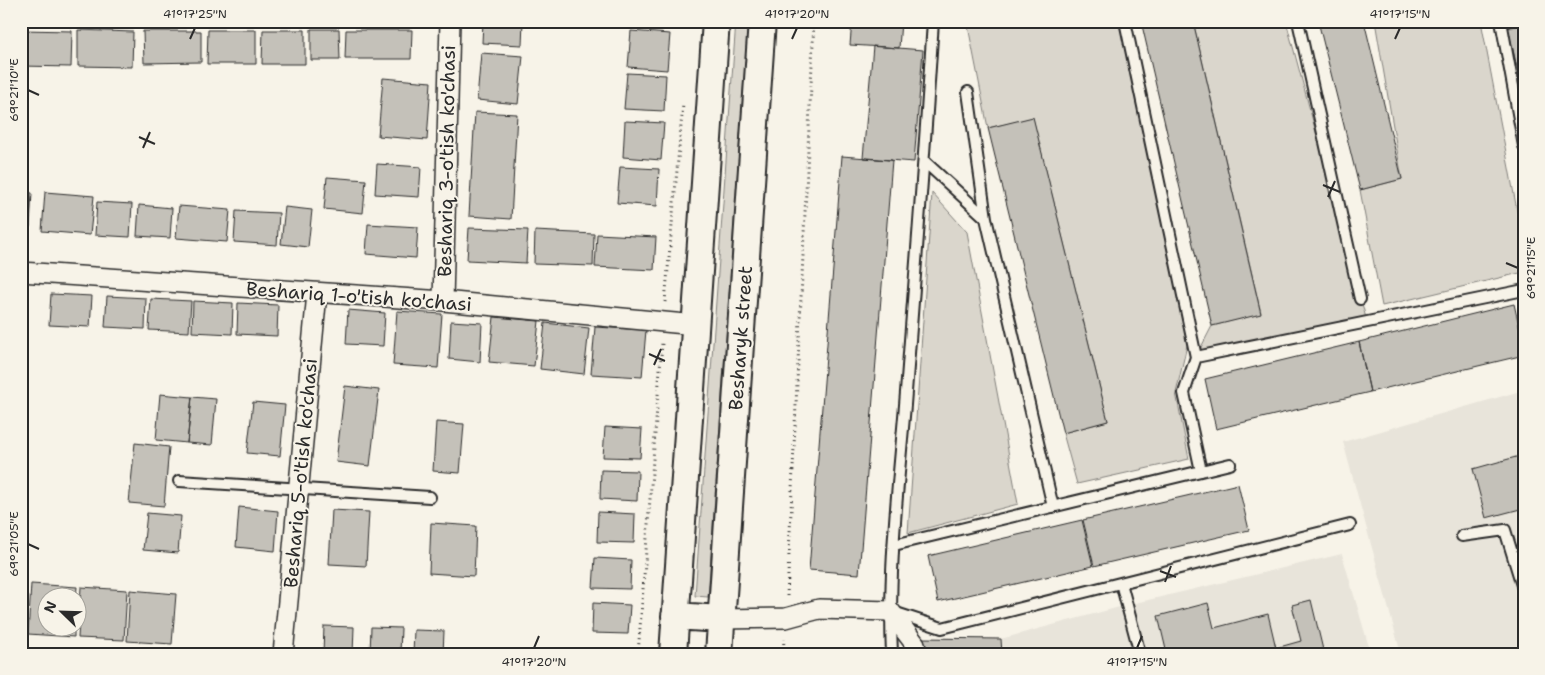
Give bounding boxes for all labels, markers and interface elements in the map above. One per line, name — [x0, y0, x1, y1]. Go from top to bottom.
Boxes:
text: 41°17'25"N — [163, 6, 227, 22]
text: 41°17'20"N — [765, 6, 829, 22]
text: 41°17'15"N — [1370, 6, 1430, 22]
street label: Beshariq 3-o'tish ko'chasi — [432, 45, 461, 277]
text: 69°21'10"E — [6, 58, 22, 122]
text: 69°21'15"E — [1523, 237, 1539, 299]
street label: Besharyk street — [723, 265, 758, 411]
street label: Beshariq 1-o'tish ko'chasi — [245, 276, 473, 317]
street label: Beshariq 5-o'tish ko'chasi — [278, 357, 323, 589]
text: 69°21'05"E — [6, 511, 22, 577]
north arrow — [38, 588, 88, 638]
text: N — [40, 598, 60, 616]
text: 41°17'20"N — [502, 654, 566, 670]
text: 41°17'15"N — [1107, 654, 1167, 670]

